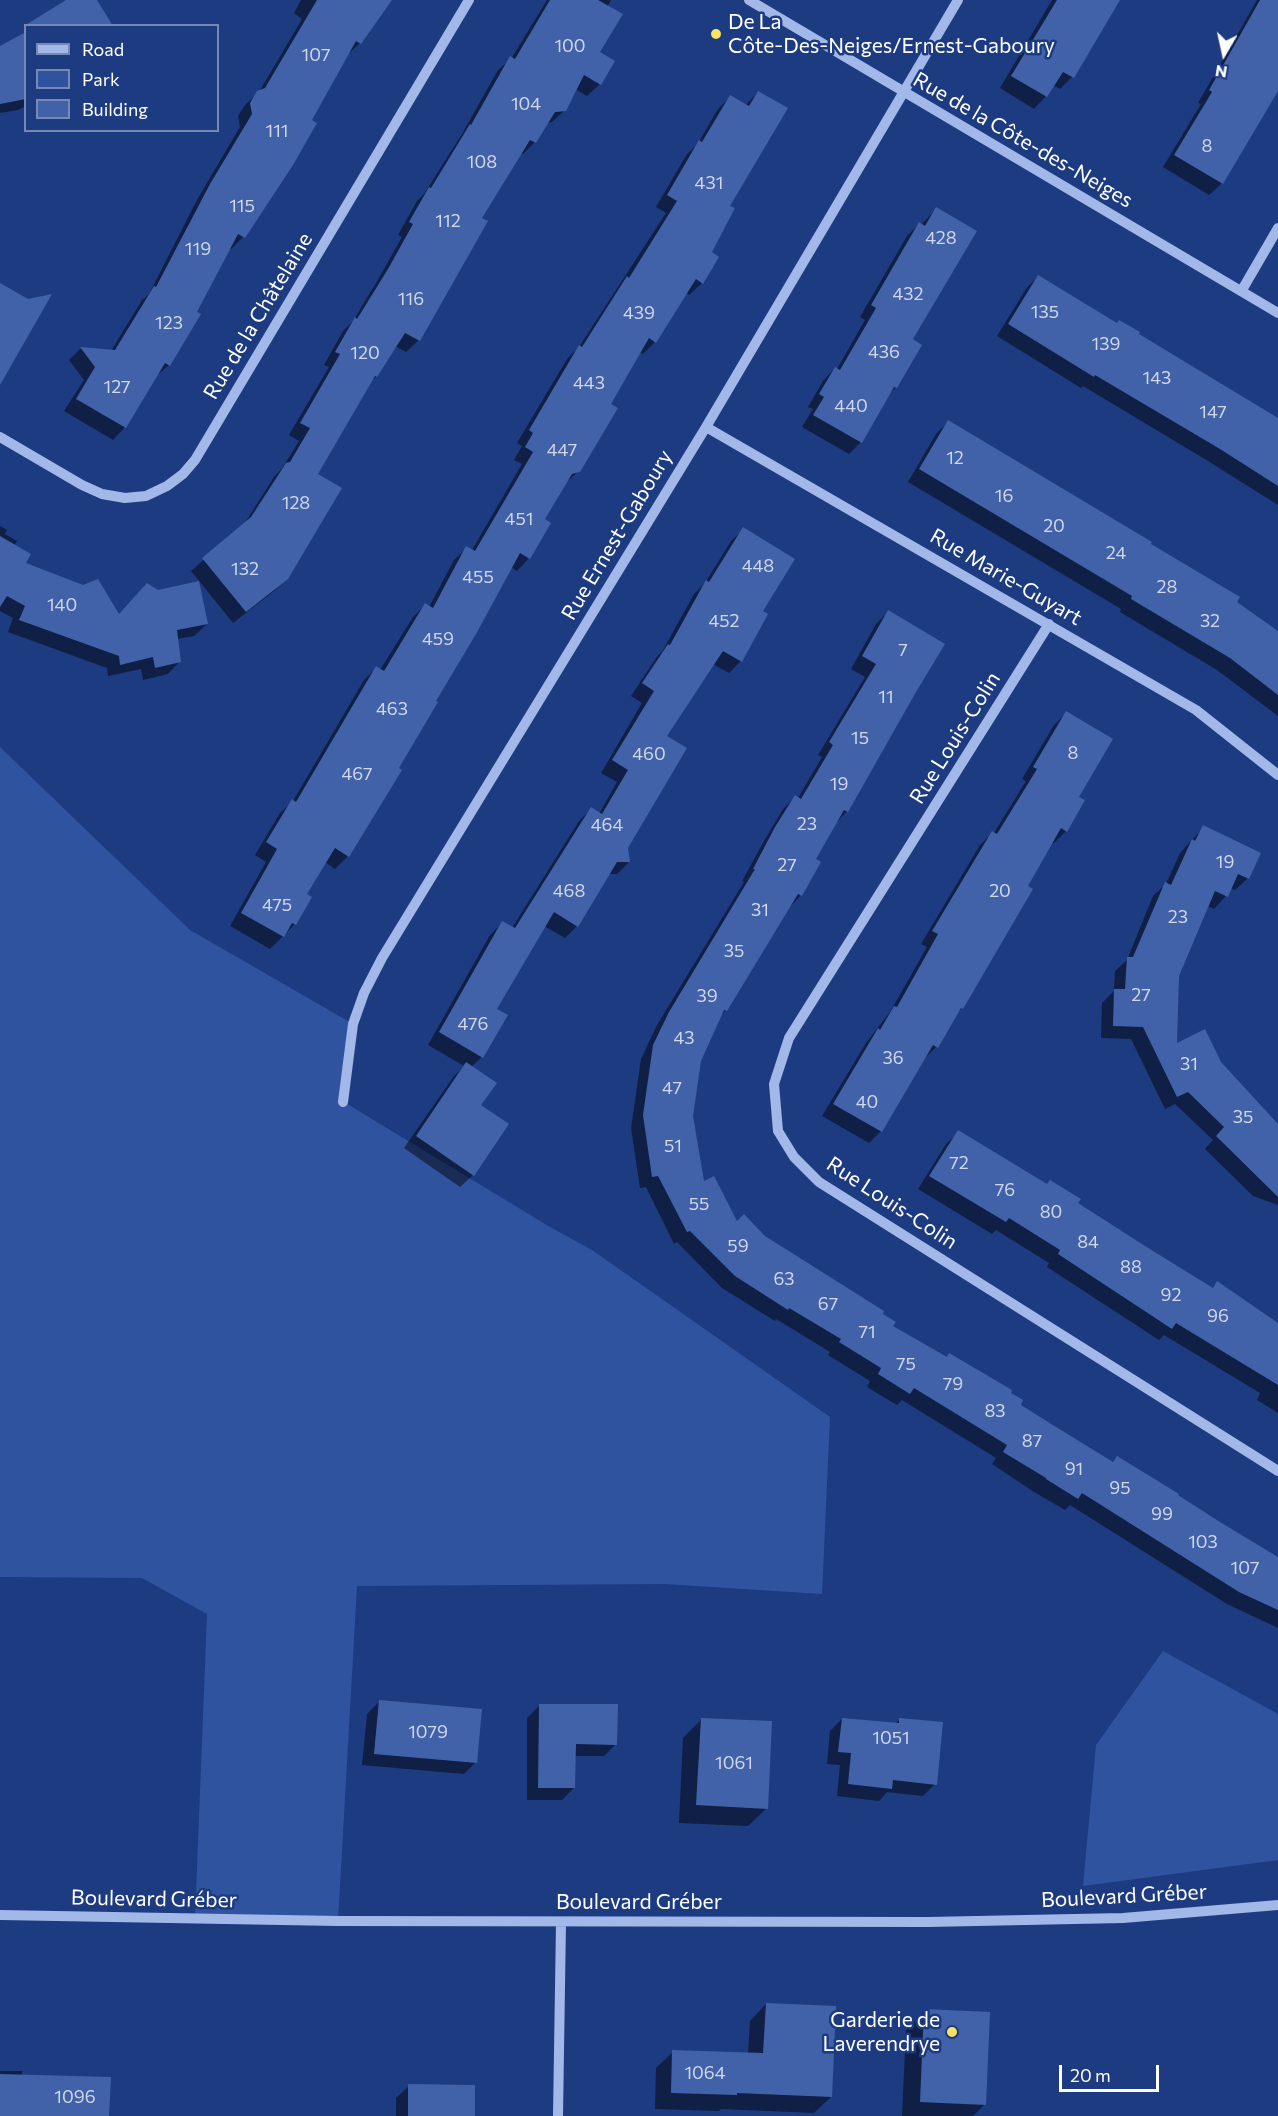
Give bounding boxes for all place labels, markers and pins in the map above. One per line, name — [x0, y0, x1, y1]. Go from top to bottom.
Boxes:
place label: De La Côte-Des-Neiges/Ernest-Gaboury — [728, 9, 1055, 59]
marker: De La Côte-Des-Neiges/Ernest-Gaboury — [709, 27, 723, 41]
place label: Garderie de Laverendrye — [823, 2007, 940, 2057]
marker: Garderie de Laverendrye — [945, 2025, 959, 2039]

